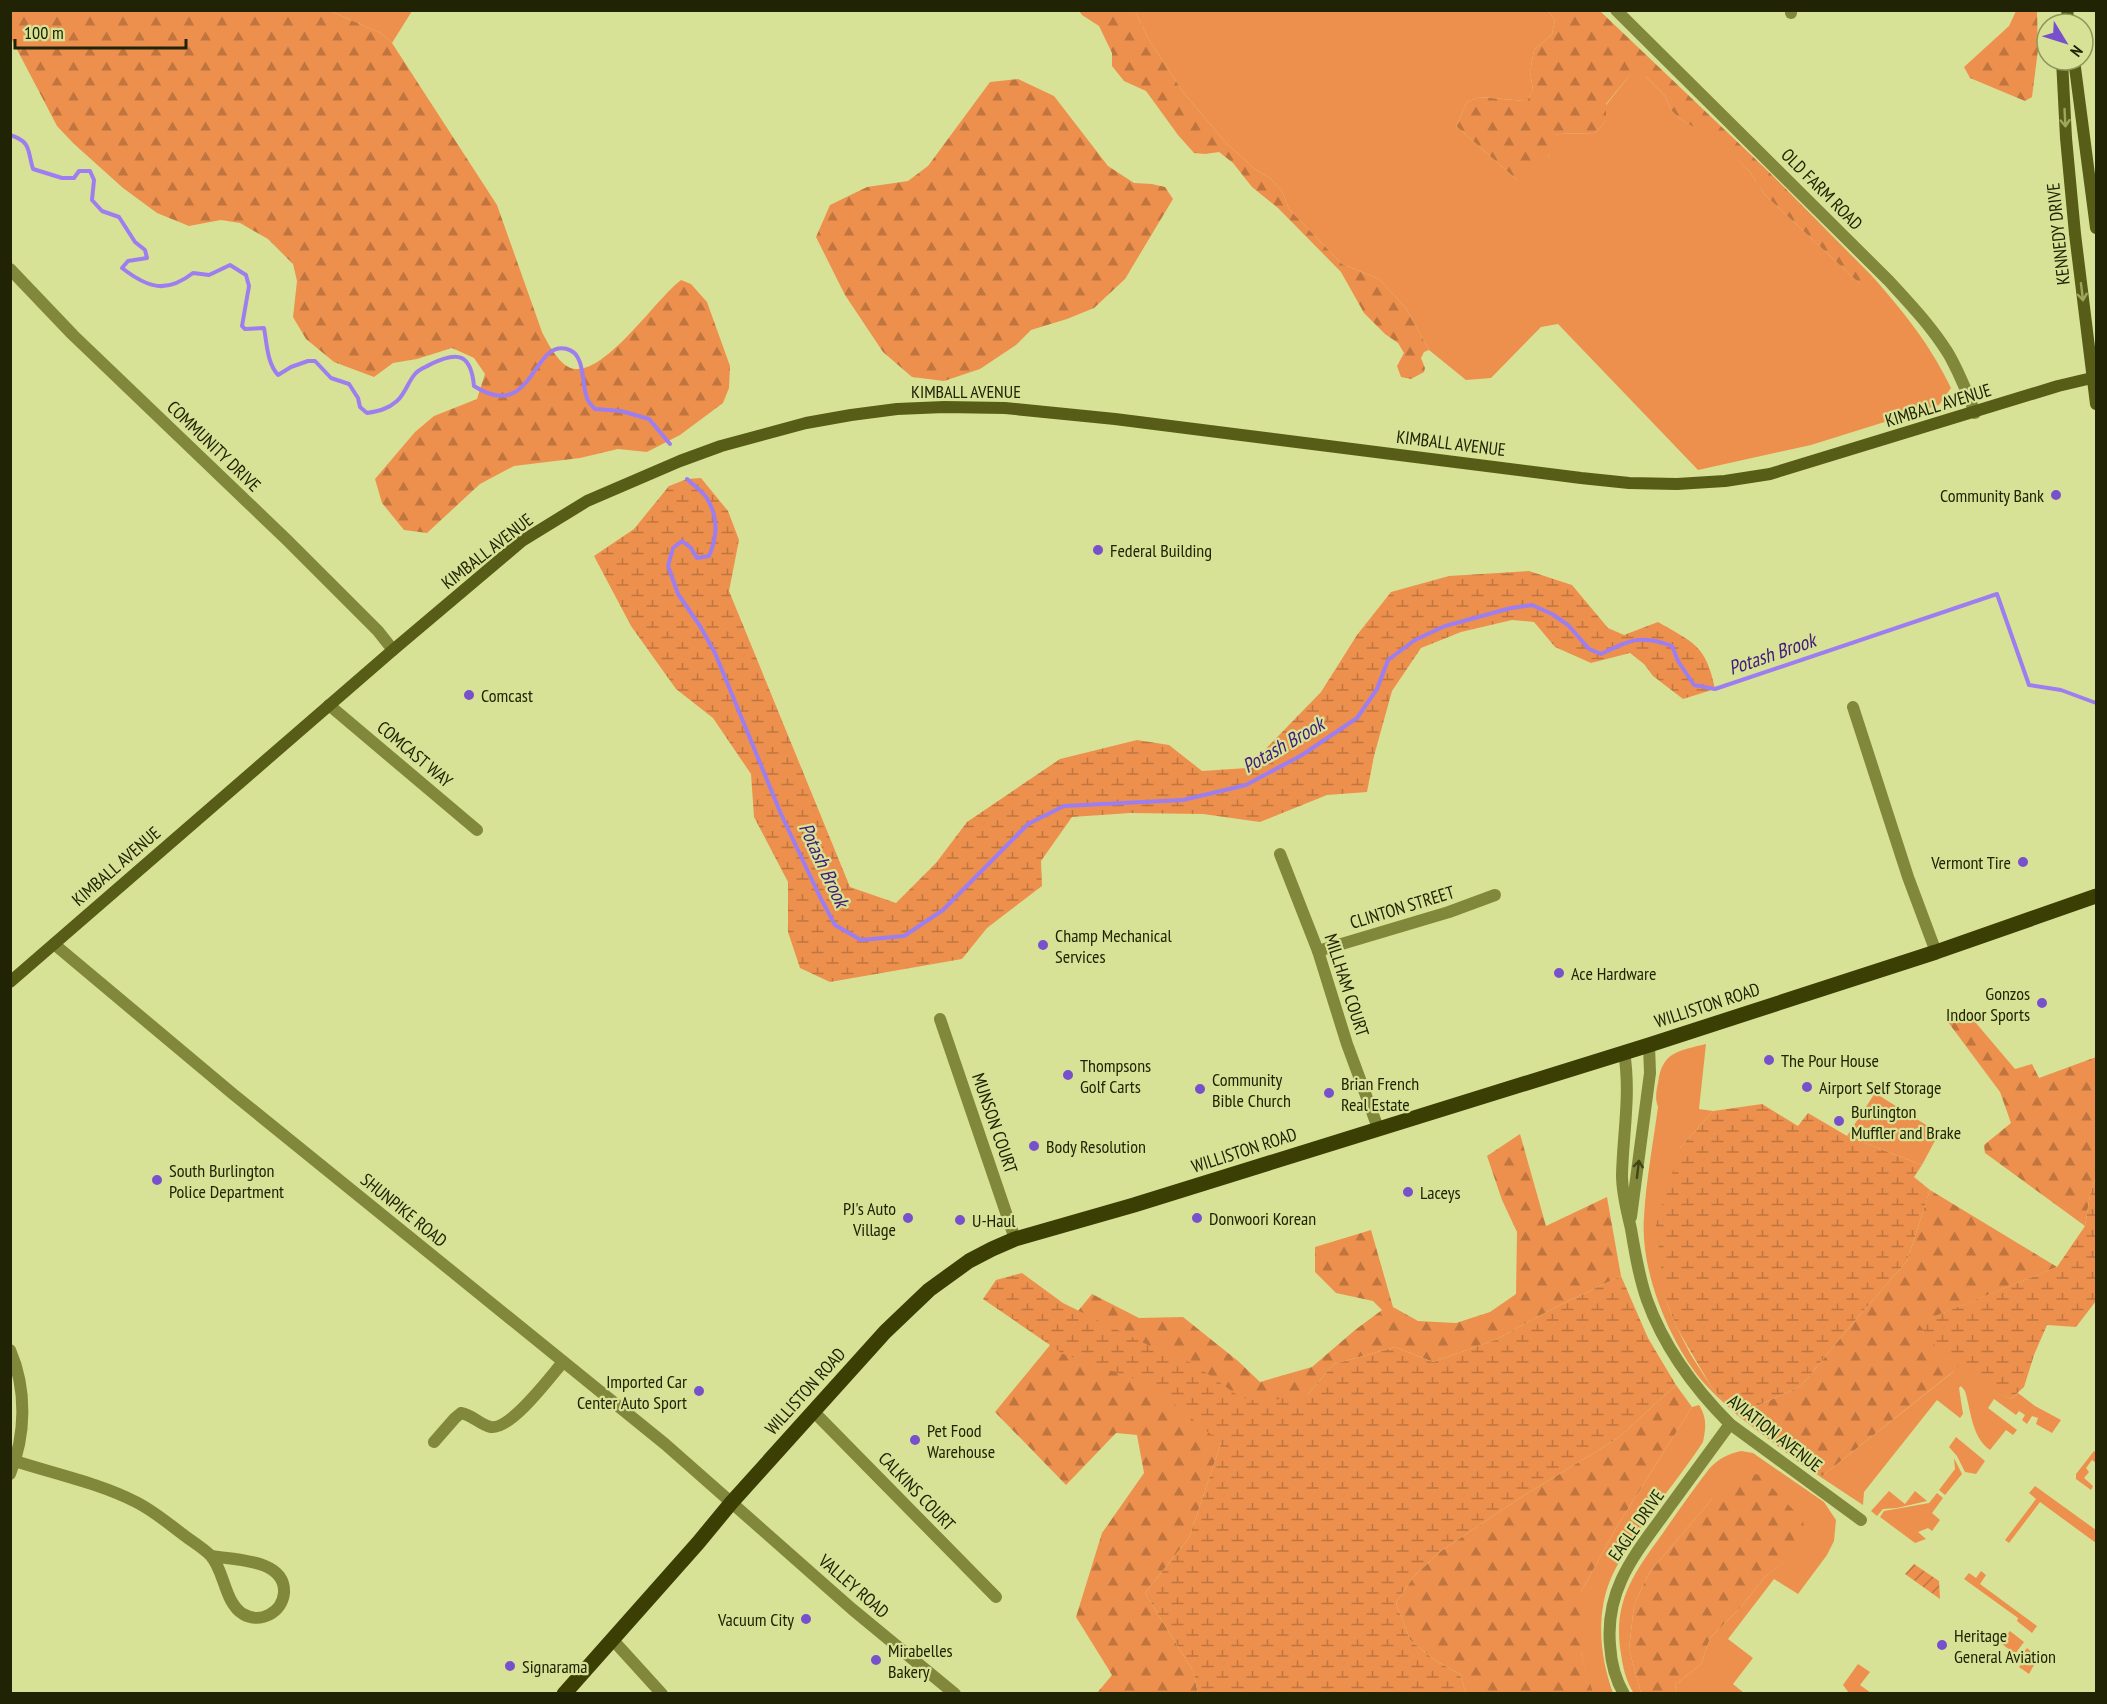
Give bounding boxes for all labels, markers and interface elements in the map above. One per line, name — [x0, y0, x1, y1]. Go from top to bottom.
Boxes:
scale bar — [15, 12, 186, 50]
north arrow — [2035, 12, 2095, 72]
text: 100 m — [24, 21, 64, 44]
text: N — [2066, 42, 2087, 61]
one-way arrow — [2059, 108, 2070, 128]
street label: OLD FARM ROAD — [1776, 143, 1868, 235]
street label: KENNEDY DRIVE — [2041, 182, 2075, 286]
one-way arrow — [2077, 282, 2088, 302]
street label: KIMBALL AVENUE — [1882, 378, 1994, 432]
street label: KIMBALL AVENUE — [911, 380, 1021, 403]
street label: COMMUNITY DRIVE — [162, 395, 266, 497]
street label: KIMBALL AVENUE — [1395, 425, 1507, 461]
place label: Community Bank — [1940, 484, 2044, 507]
marker: Community Bank — [2049, 488, 2063, 502]
street label: KIMBALL AVENUE — [437, 508, 537, 594]
place label: Federal Building — [1110, 539, 1212, 562]
marker: Federal Building — [1091, 543, 1105, 557]
water label: Potash Brook — [1725, 626, 1821, 681]
place label: Comcast — [481, 684, 533, 707]
marker: Comcast — [462, 688, 476, 702]
water label: Potash Brook — [1237, 710, 1331, 779]
street label: COMCAST WAY — [373, 716, 458, 793]
water label: Potash Brook — [793, 819, 856, 913]
street label: KIMBALL AVENUE — [67, 821, 165, 911]
place label: Vermont Tire — [1930, 851, 2011, 874]
marker: Vermont Tire — [2016, 855, 2030, 869]
street label: CLINTON STREET — [1347, 880, 1457, 934]
place label: Champ Mechanical Services — [1055, 924, 1172, 968]
street label: MILLHAM COURT — [1320, 931, 1374, 1039]
marker: Champ Mechanical Services — [1036, 938, 1050, 952]
place label: Ace Hardware — [1571, 962, 1656, 985]
marker: Ace Hardware — [1552, 966, 1566, 980]
street label: WILLISTON ROAD — [1651, 977, 1763, 1033]
place label: Gonzos Indoor Sports — [1946, 982, 2030, 1026]
marker: Gonzos Indoor Sports — [2035, 996, 2049, 1010]
place label: The Pour House — [1781, 1049, 1879, 1072]
marker: The Pour House — [1762, 1053, 1776, 1067]
place label: Thompsons Golf Carts — [1080, 1054, 1151, 1098]
marker: Thompsons Golf Carts — [1061, 1068, 1075, 1082]
place label: Community Bible Church — [1212, 1068, 1291, 1112]
street label: MUNSON COURT — [967, 1070, 1023, 1176]
place label: Brian French Real Estate — [1341, 1072, 1419, 1116]
place label: Airport Self Storage — [1819, 1076, 1942, 1099]
marker: Airport Self Storage — [1800, 1080, 1814, 1094]
marker: Community Bible Church — [1193, 1082, 1207, 1096]
marker: Brian French Real Estate — [1322, 1086, 1336, 1100]
place label: Burlington Muffler and Brake — [1851, 1100, 1961, 1144]
marker: Burlington Muffler and Brake — [1832, 1114, 1846, 1128]
street label: WILLISTON ROAD — [1188, 1122, 1300, 1178]
place label: Body Resolution — [1046, 1135, 1146, 1158]
marker: Body Resolution — [1027, 1139, 1041, 1153]
place label: South Burlington Police Department — [169, 1159, 284, 1203]
one-way arrow — [1632, 1159, 1643, 1179]
street label: SHUNPIKE ROAD — [356, 1168, 452, 1252]
marker: South Burlington Police Department — [150, 1173, 164, 1187]
place label: Laceys — [1420, 1181, 1461, 1204]
marker: Laceys — [1401, 1185, 1415, 1199]
place label: PJ's Auto Village — [843, 1197, 896, 1241]
place label: Donwoori Korean — [1209, 1207, 1316, 1230]
place label: U-Haul — [972, 1209, 1016, 1232]
marker: PJ's Auto Village — [901, 1211, 915, 1225]
marker: Donwoori Korean — [1190, 1211, 1204, 1225]
marker: U-Haul — [953, 1213, 967, 1227]
street label: WILLISTON ROAD — [760, 1343, 850, 1439]
place label: Imported Car Center Auto Sport — [577, 1370, 687, 1414]
marker: Imported Car Center Auto Sport — [692, 1384, 706, 1398]
street label: AVIATION AVENUE — [1723, 1389, 1827, 1477]
place label: Pet Food Warehouse — [927, 1419, 995, 1463]
marker: Pet Food Warehouse — [908, 1433, 922, 1447]
street label: CALKINS COURT — [874, 1447, 960, 1535]
street label: EAGLE DRIVE — [1603, 1485, 1669, 1565]
street label: VALLEY ROAD — [813, 1548, 894, 1623]
place label: Vacuum City — [717, 1608, 794, 1631]
marker: Vacuum City — [799, 1612, 813, 1626]
place label: Heritage General Aviation — [1954, 1624, 2056, 1668]
marker: Heritage General Aviation — [1935, 1638, 1949, 1652]
place label: Mirabelles Bakery — [888, 1639, 953, 1683]
marker: Mirabelles Bakery — [869, 1653, 883, 1667]
place label: Signarama — [522, 1655, 588, 1678]
marker: Signarama — [503, 1659, 517, 1673]

